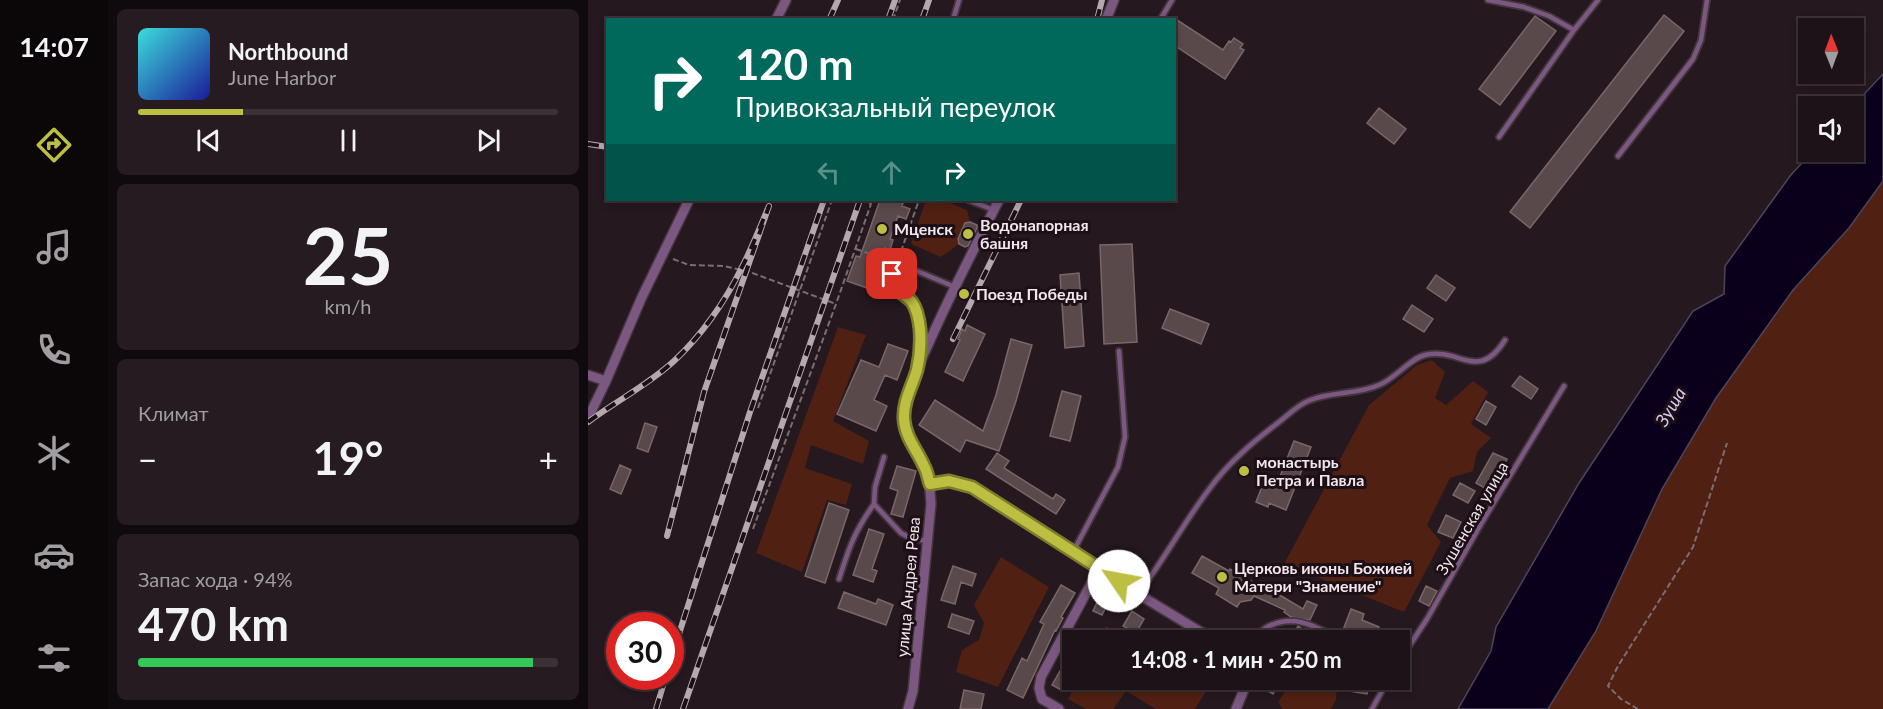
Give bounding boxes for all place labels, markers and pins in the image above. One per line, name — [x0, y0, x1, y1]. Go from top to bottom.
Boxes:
place label: Водонапорная башня — [980, 215, 1089, 252]
place label: Мценск — [894, 219, 953, 238]
marker: Мценск — [875, 222, 889, 236]
marker: Водонапорная башня — [961, 227, 975, 241]
pin — [866, 248, 917, 299]
place label: Поезд Победы — [976, 284, 1087, 303]
marker: Поезд Победы — [957, 287, 971, 301]
place label: монастырь Петра и Павла — [1256, 452, 1364, 489]
marker: монастырь Петра и Павла — [1237, 464, 1251, 478]
place label: Церковь иконы Божией Матери "Знамение" — [1234, 558, 1412, 595]
marker: Церковь иконы Божией Матери "Знамение" — [1215, 570, 1229, 584]

